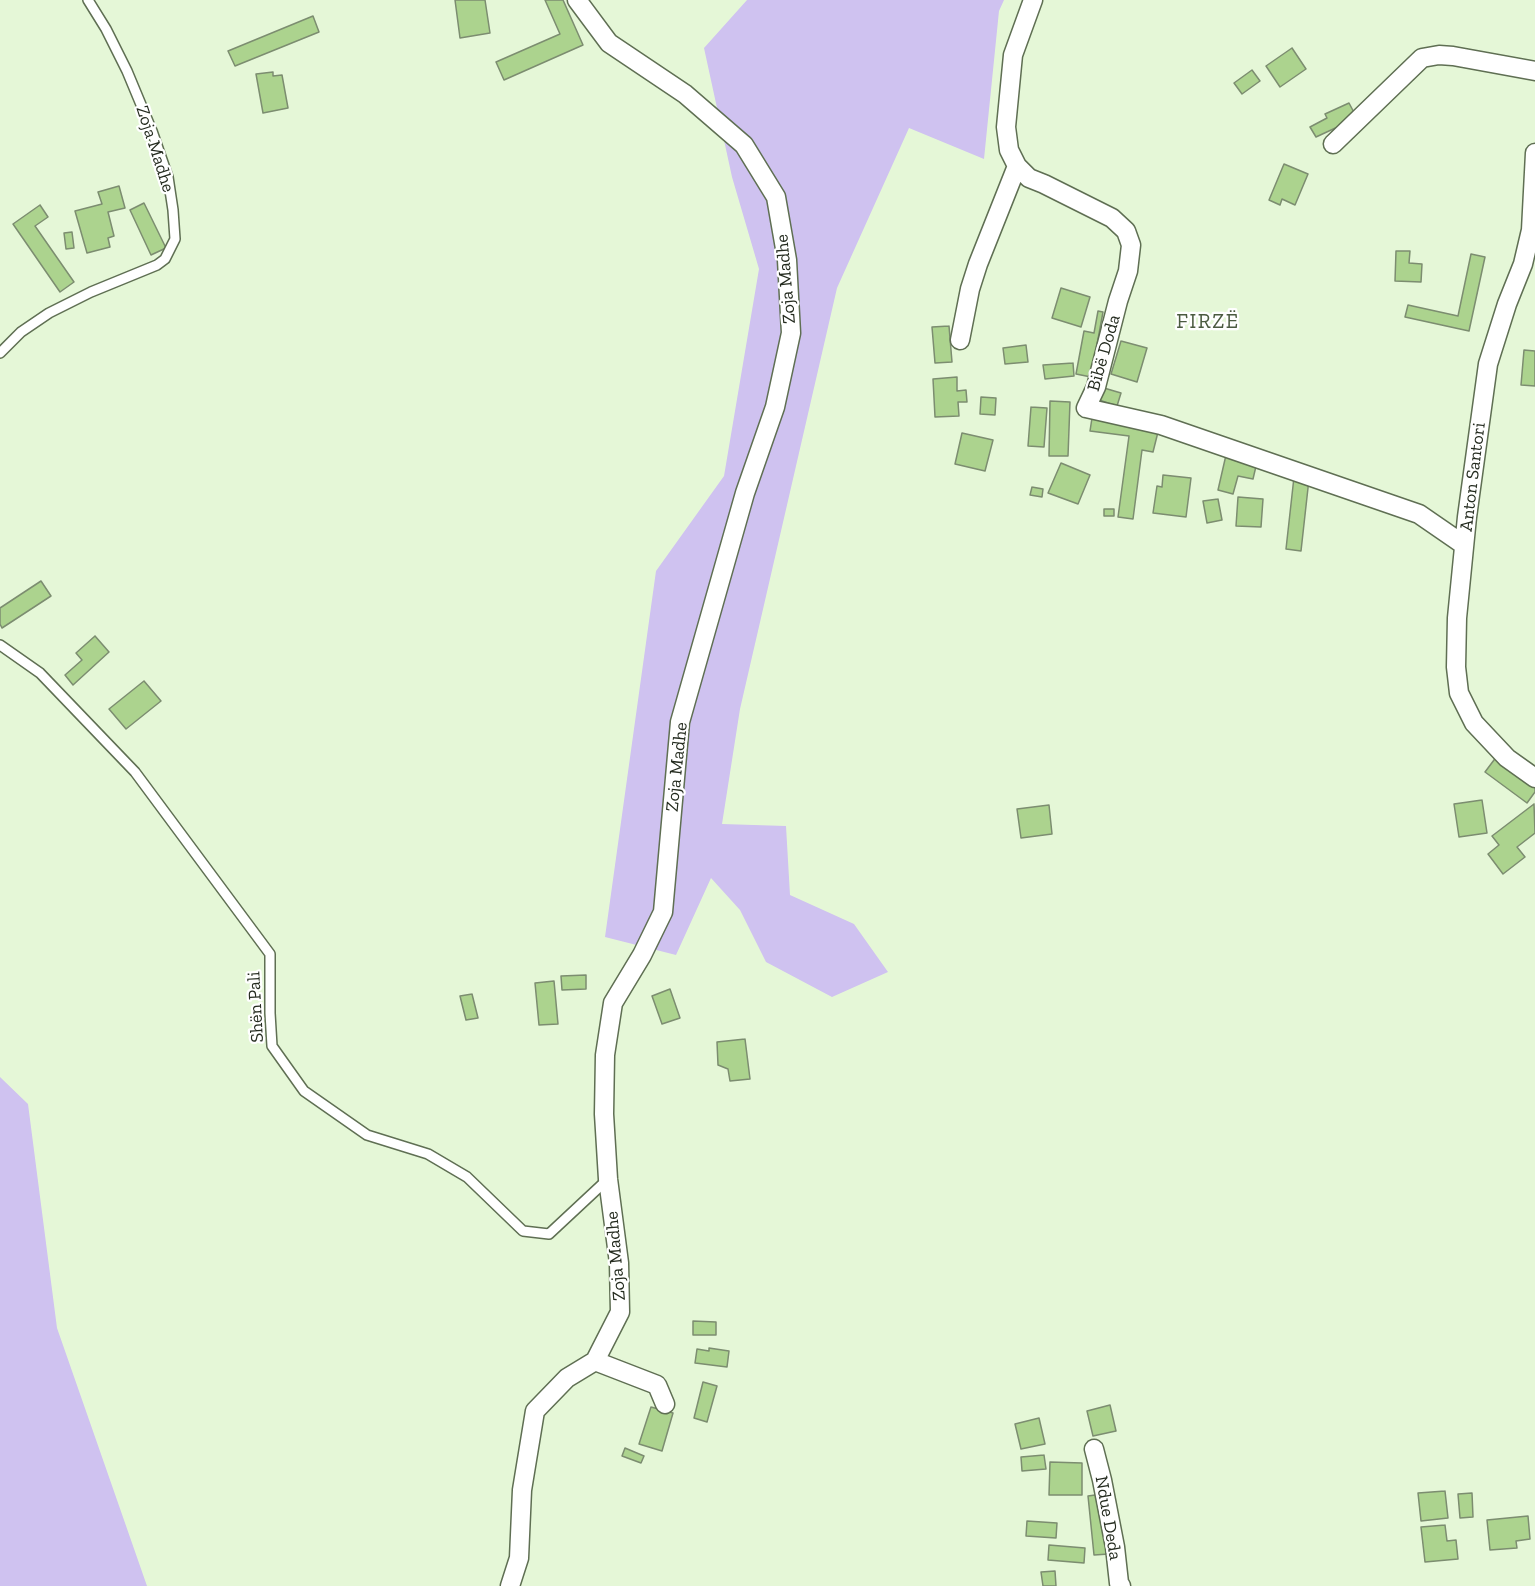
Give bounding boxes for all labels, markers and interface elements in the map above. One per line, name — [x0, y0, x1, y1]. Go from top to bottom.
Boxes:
street label: Zoja Madhe — [131, 103, 179, 195]
street label: Zoja Madhe — [771, 233, 801, 325]
district label: FIRZË — [1176, 309, 1240, 335]
street label: Bibë Doda — [1083, 312, 1125, 394]
street label: Anton Santori — [1456, 421, 1490, 533]
street label: Zoja Madhe — [662, 721, 692, 813]
street label: Shën Pali — [243, 971, 269, 1043]
street label: Zoja Madhe — [601, 1210, 631, 1302]
street label: Ndue Deda — [1090, 1474, 1126, 1562]

